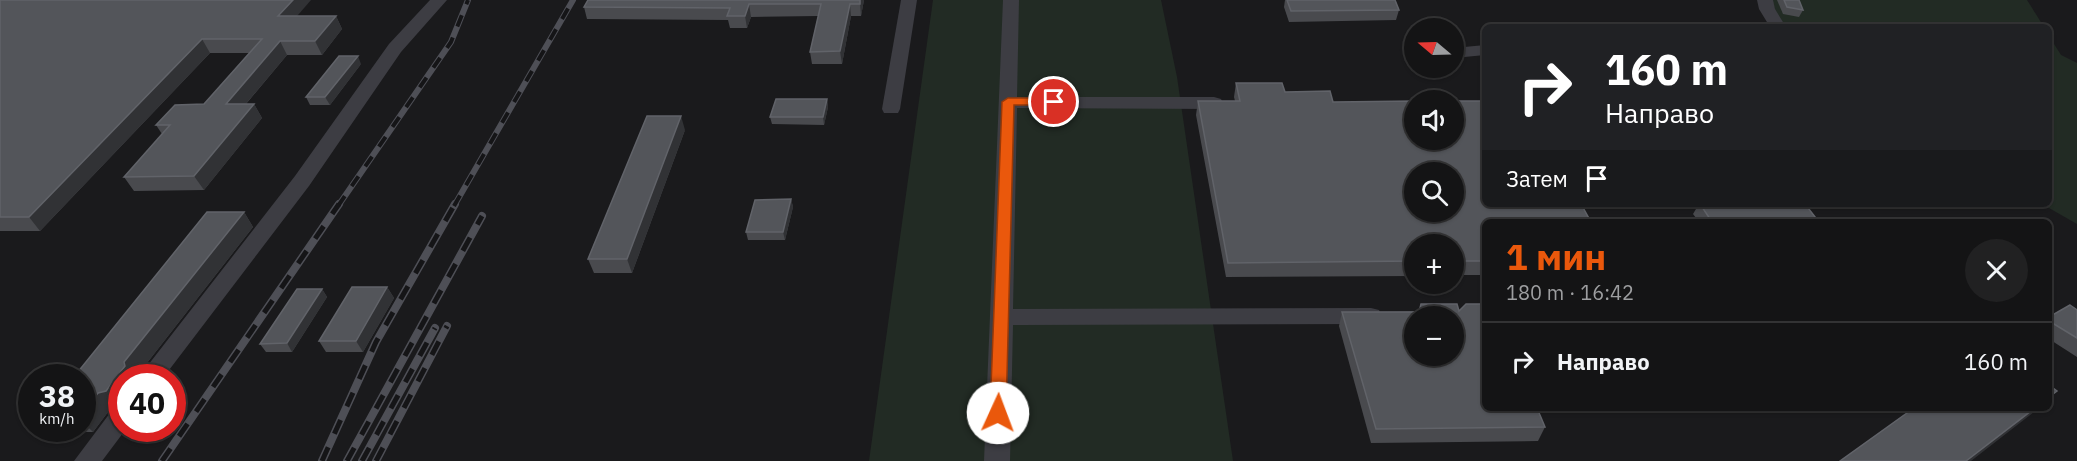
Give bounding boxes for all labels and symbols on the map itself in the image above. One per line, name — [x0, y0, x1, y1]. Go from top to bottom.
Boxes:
north arrow — [1404, 18, 1464, 78]
pin — [1028, 76, 1079, 127]
speed limit sign: 40 — [108, 364, 186, 442]
position arrow — [966, 381, 1030, 445]

